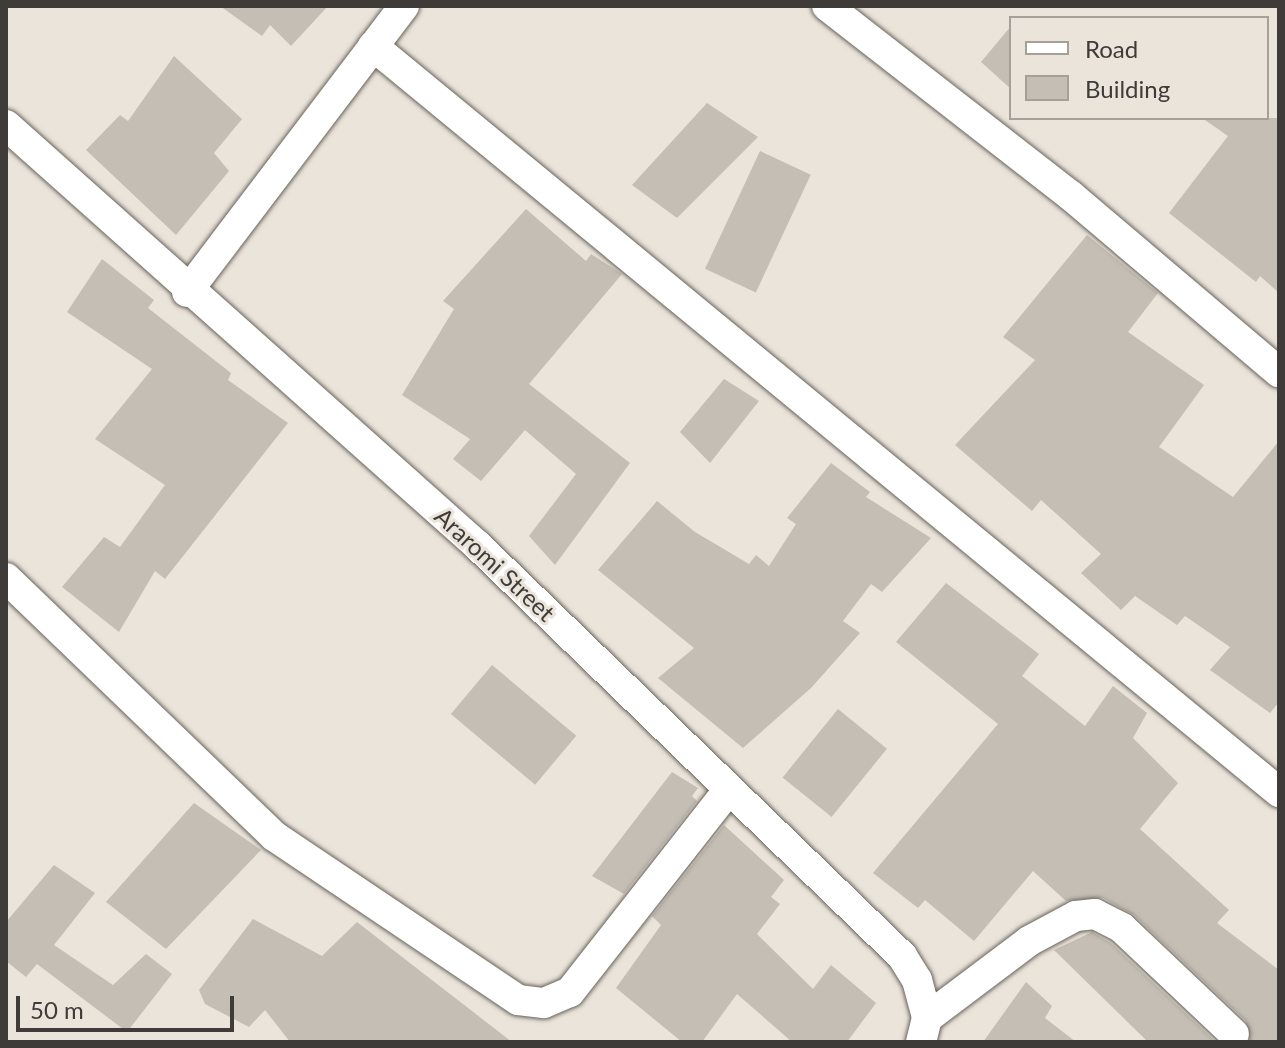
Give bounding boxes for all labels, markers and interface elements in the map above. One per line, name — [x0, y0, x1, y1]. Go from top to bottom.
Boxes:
legend — [1009, 16, 1269, 120]
text: Road — [1085, 34, 1138, 63]
text: Building — [1085, 74, 1170, 103]
street label: Araromi Street — [429, 501, 561, 627]
scale bar — [20, 980, 238, 1030]
text: 50 m — [30, 995, 84, 1024]

